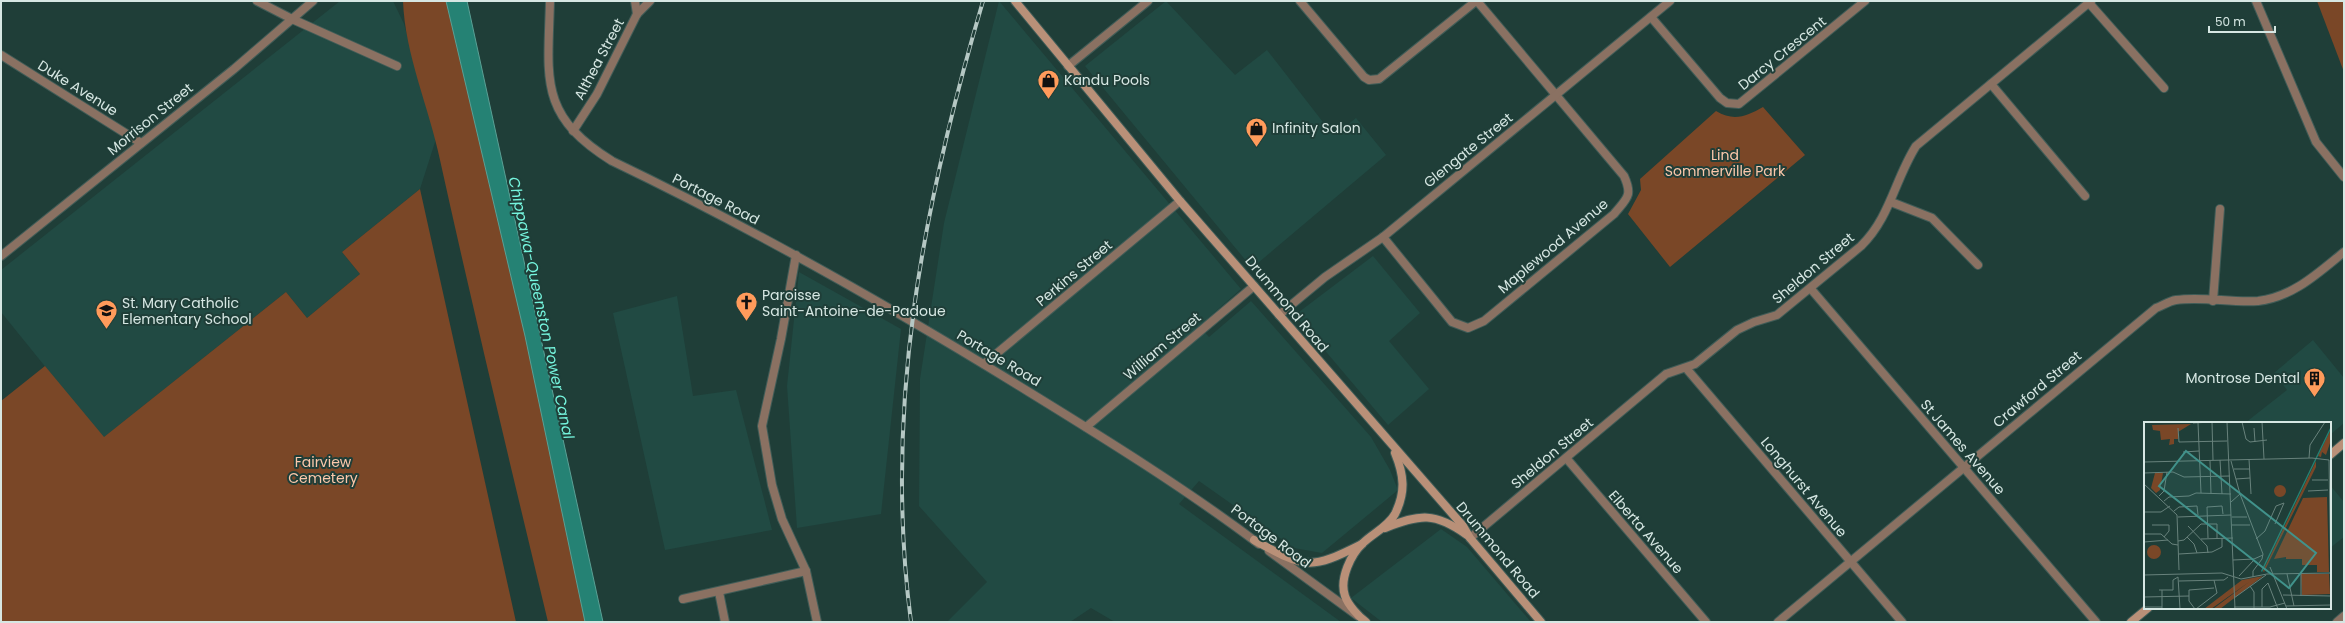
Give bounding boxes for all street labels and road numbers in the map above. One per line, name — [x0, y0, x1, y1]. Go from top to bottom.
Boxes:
street label: Darcy Crescent — [1734, 11, 1830, 95]
street label: Althea Street — [569, 15, 629, 103]
street label: Duke Avenue — [34, 55, 122, 121]
street label: Morrison Street — [103, 78, 197, 160]
street label: Glengate Street — [1419, 108, 1517, 192]
street label: Portage Road — [669, 168, 763, 230]
street label: Maplewood Avenue — [1494, 194, 1613, 298]
street label: Sheldon Street — [1768, 228, 1858, 308]
street label: Perkins Street — [1032, 235, 1116, 311]
street label: Drummond Road — [1241, 251, 1333, 357]
street label: William Street — [1119, 307, 1205, 385]
street label: Portage Road — [953, 325, 1045, 391]
street label: Crawford Street — [1988, 346, 2086, 432]
street label: St James Avenue — [1916, 395, 2010, 499]
street label: Sheldon Street — [1507, 413, 1597, 493]
street label: Longhurst Avenue — [1756, 433, 1852, 542]
street label: Elberta Avenue — [1604, 486, 1688, 578]
street label: Drummond Road — [1452, 497, 1544, 603]
street label: Portage Road — [1227, 499, 1315, 573]

